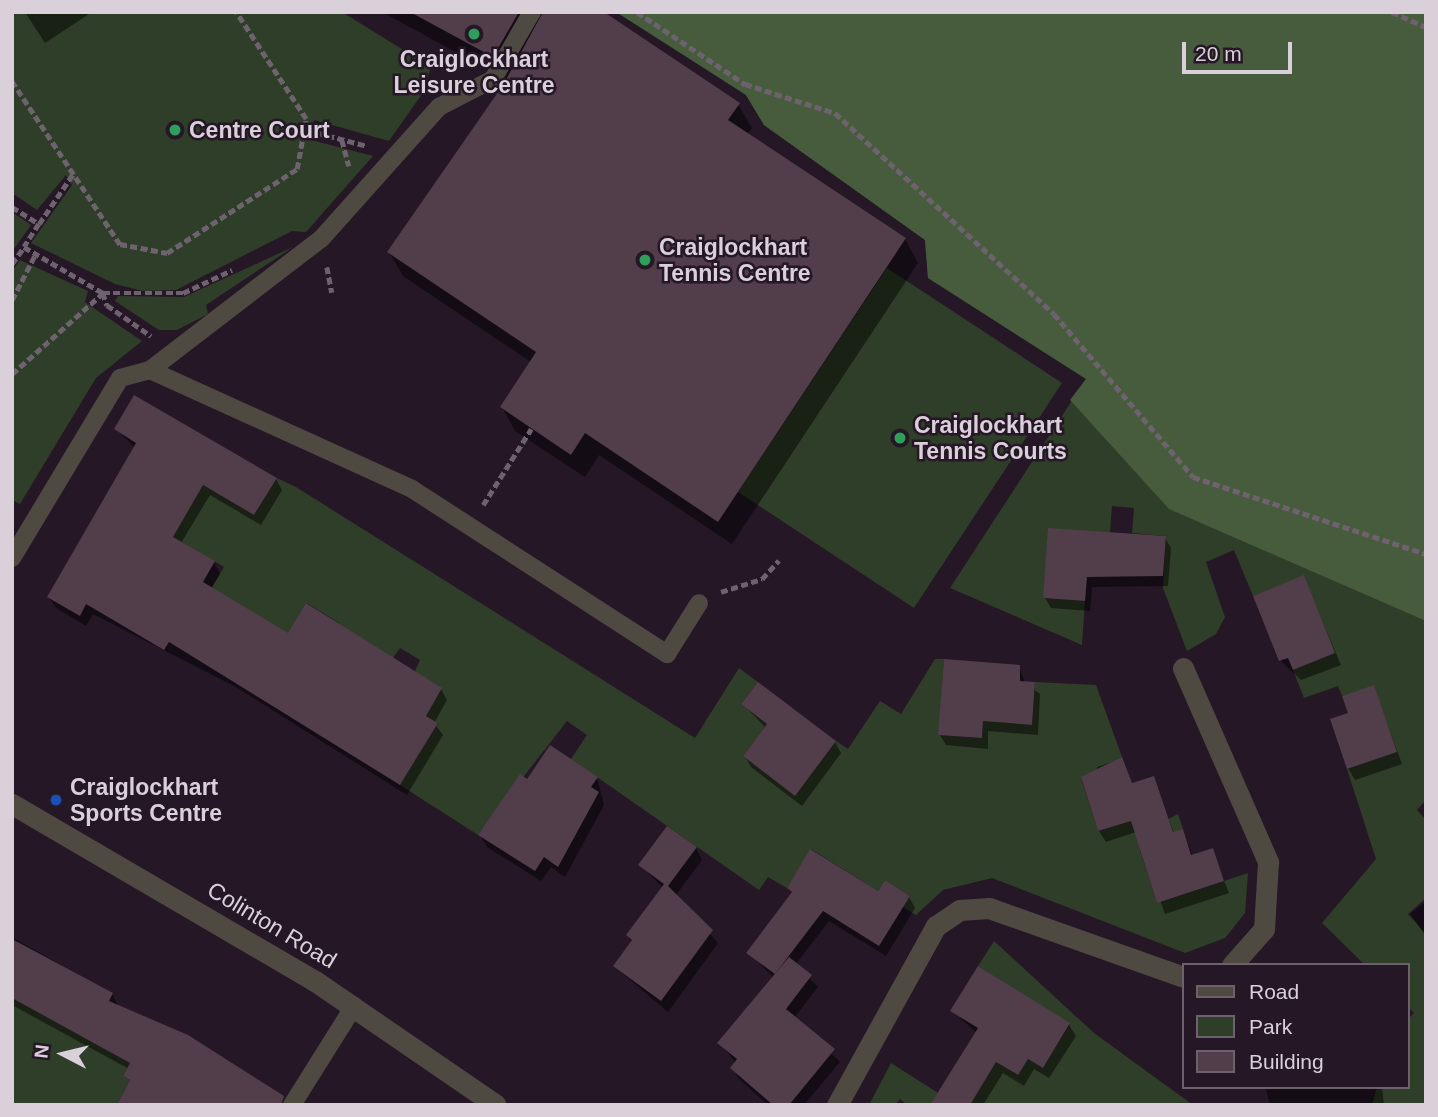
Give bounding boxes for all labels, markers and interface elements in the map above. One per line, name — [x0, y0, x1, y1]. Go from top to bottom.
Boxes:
marker: Craiglockhart Leisure Centre — [466, 26, 482, 42]
scale bar — [1186, 28, 1296, 72]
text: 20 m — [1195, 42, 1242, 65]
place label: Craiglockhart Leisure Centre — [393, 45, 555, 99]
place label: Centre Court — [189, 116, 330, 144]
marker: Centre Court — [167, 122, 183, 138]
place label: Craiglockhart Tennis Centre — [659, 233, 811, 287]
marker: Craiglockhart Tennis Centre — [637, 252, 653, 268]
place label: Craiglockhart Tennis Courts — [914, 411, 1067, 465]
marker: Craiglockhart Tennis Courts — [892, 430, 908, 446]
place label: Craiglockhart Sports Centre — [70, 773, 222, 827]
marker: Craiglockhart Sports Centre — [48, 792, 64, 808]
street label: Colinton Road — [202, 876, 342, 974]
legend — [1182, 963, 1410, 1089]
text: Road — [1249, 980, 1299, 1003]
text: Park — [1249, 1015, 1292, 1038]
north arrow — [28, 1019, 98, 1089]
text: N — [30, 1043, 53, 1059]
text: Building — [1249, 1050, 1324, 1073]

